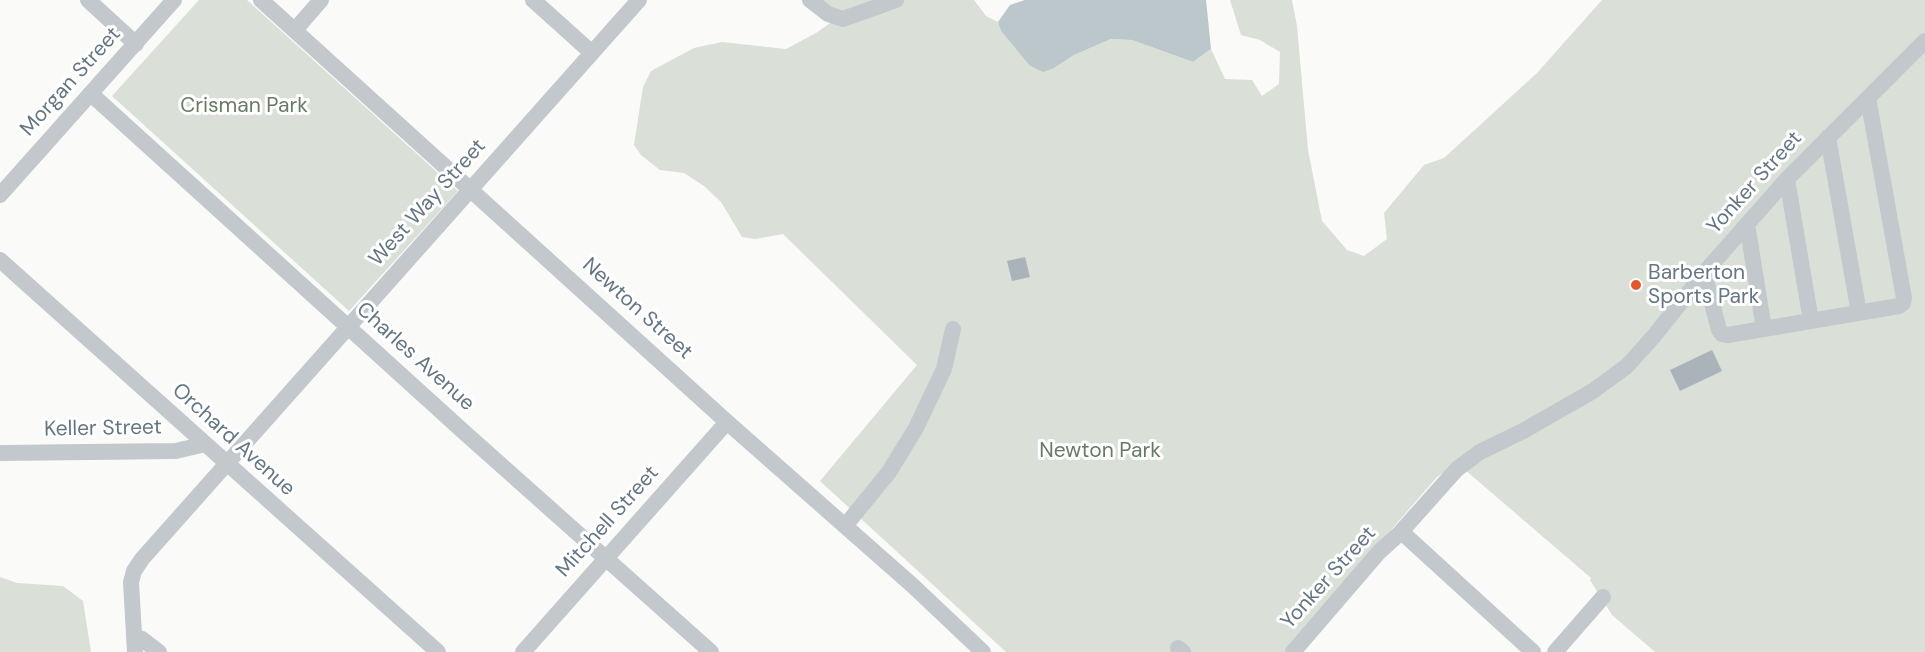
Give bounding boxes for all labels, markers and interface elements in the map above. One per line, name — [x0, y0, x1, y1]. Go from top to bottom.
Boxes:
street label: Morgan Street — [15, 22, 127, 142]
park label: Crisman Park — [180, 93, 308, 119]
street label: Yonker Street — [1702, 126, 1808, 240]
street label: West Way Street — [364, 134, 492, 272]
street label: Newton Street — [577, 253, 697, 365]
place label: Barberton Sports Park — [1648, 260, 1759, 310]
marker: Barberton Sports Park — [1629, 278, 1643, 292]
street label: Charles Avenue — [351, 297, 479, 417]
street label: Orchard Avenue — [166, 378, 300, 502]
street label: Keller Street — [44, 415, 162, 443]
park label: Newton Park — [1039, 438, 1161, 464]
street label: Mitchell Street — [551, 461, 665, 583]
street label: Yonker Street — [1276, 521, 1382, 635]

